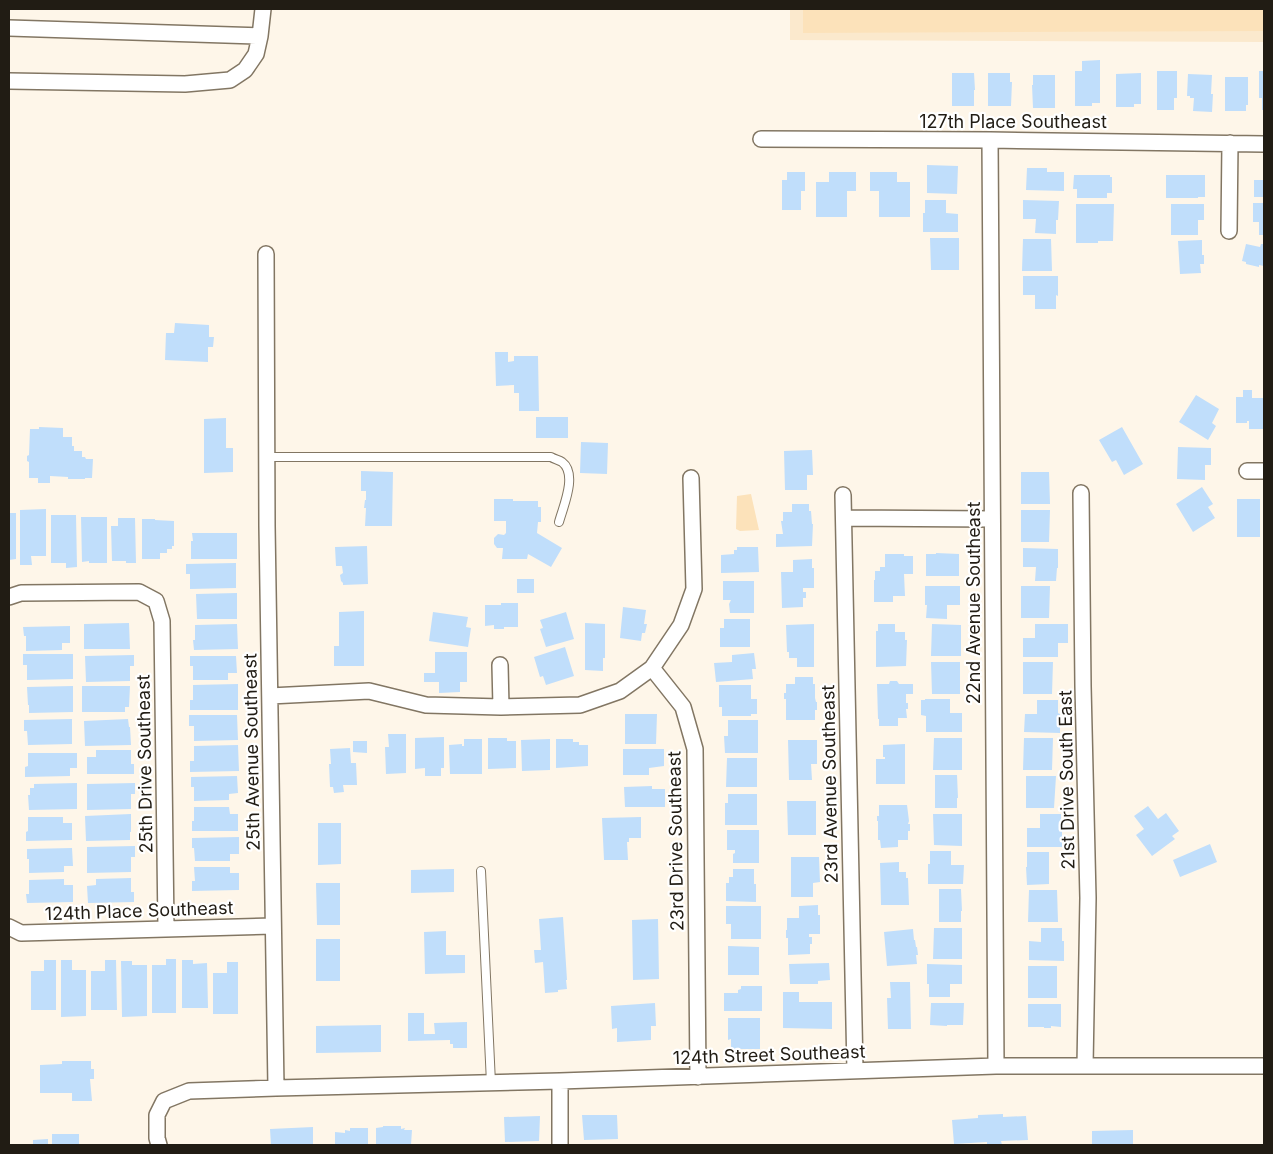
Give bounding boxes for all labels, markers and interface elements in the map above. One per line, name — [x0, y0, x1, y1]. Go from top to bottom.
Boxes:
street label: 127th Place Southeast — [919, 111, 1107, 132]
street label: 22nd Avenue Southeast — [963, 502, 984, 704]
street label: 25th Avenue Southeast — [239, 653, 264, 851]
street label: 25th Drive Southeast — [132, 674, 157, 854]
street label: 23rd Avenue Southeast — [817, 684, 842, 883]
street label: 21st Drive South East — [1054, 690, 1079, 870]
street label: 23rd Drive Southeast — [663, 751, 688, 931]
street label: 124th Place Southeast — [44, 897, 234, 924]
street label: 124th Street Southeast — [672, 1041, 866, 1068]

